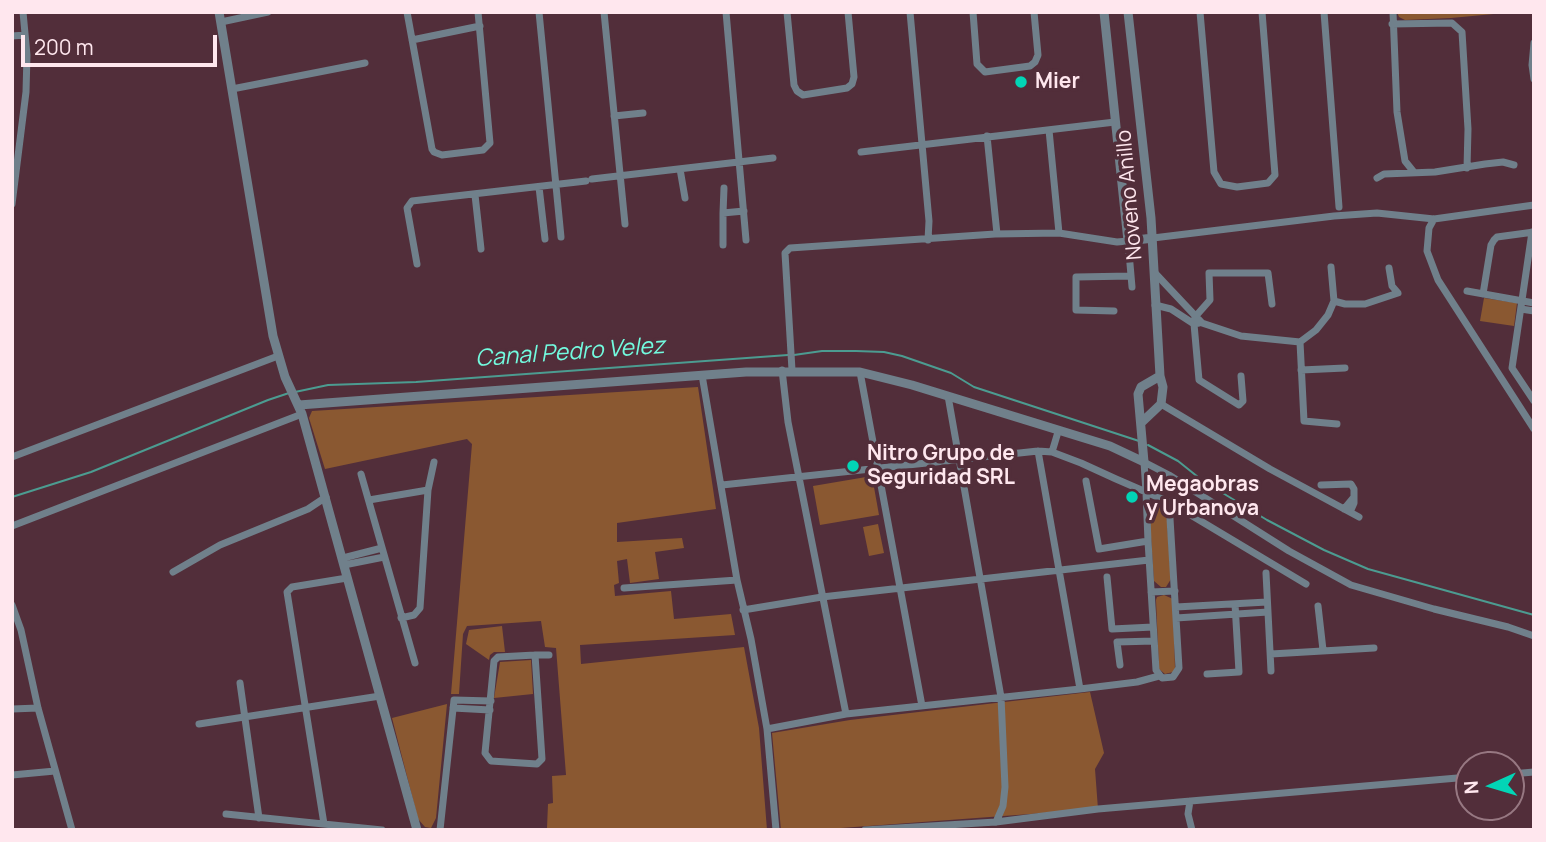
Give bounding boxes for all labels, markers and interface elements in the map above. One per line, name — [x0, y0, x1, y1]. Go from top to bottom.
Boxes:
scale bar — [24, 21, 220, 65]
text: 200 m — [34, 33, 94, 61]
place label: Mier — [1035, 69, 1080, 95]
marker: Mier — [1013, 74, 1029, 90]
street label: Noveno Anillo — [1112, 129, 1148, 261]
water label: Canal Pedro Velez — [474, 333, 666, 373]
place label: Nitro Grupo de Seguridad SRL — [867, 441, 1015, 491]
marker: Nitro Grupo de Seguridad SRL — [845, 458, 861, 474]
place label: Megaobras y Urbanova — [1146, 472, 1259, 522]
marker: Megaobras y Urbanova — [1124, 489, 1140, 505]
north arrow — [1455, 751, 1525, 821]
text: N — [1458, 780, 1484, 795]

